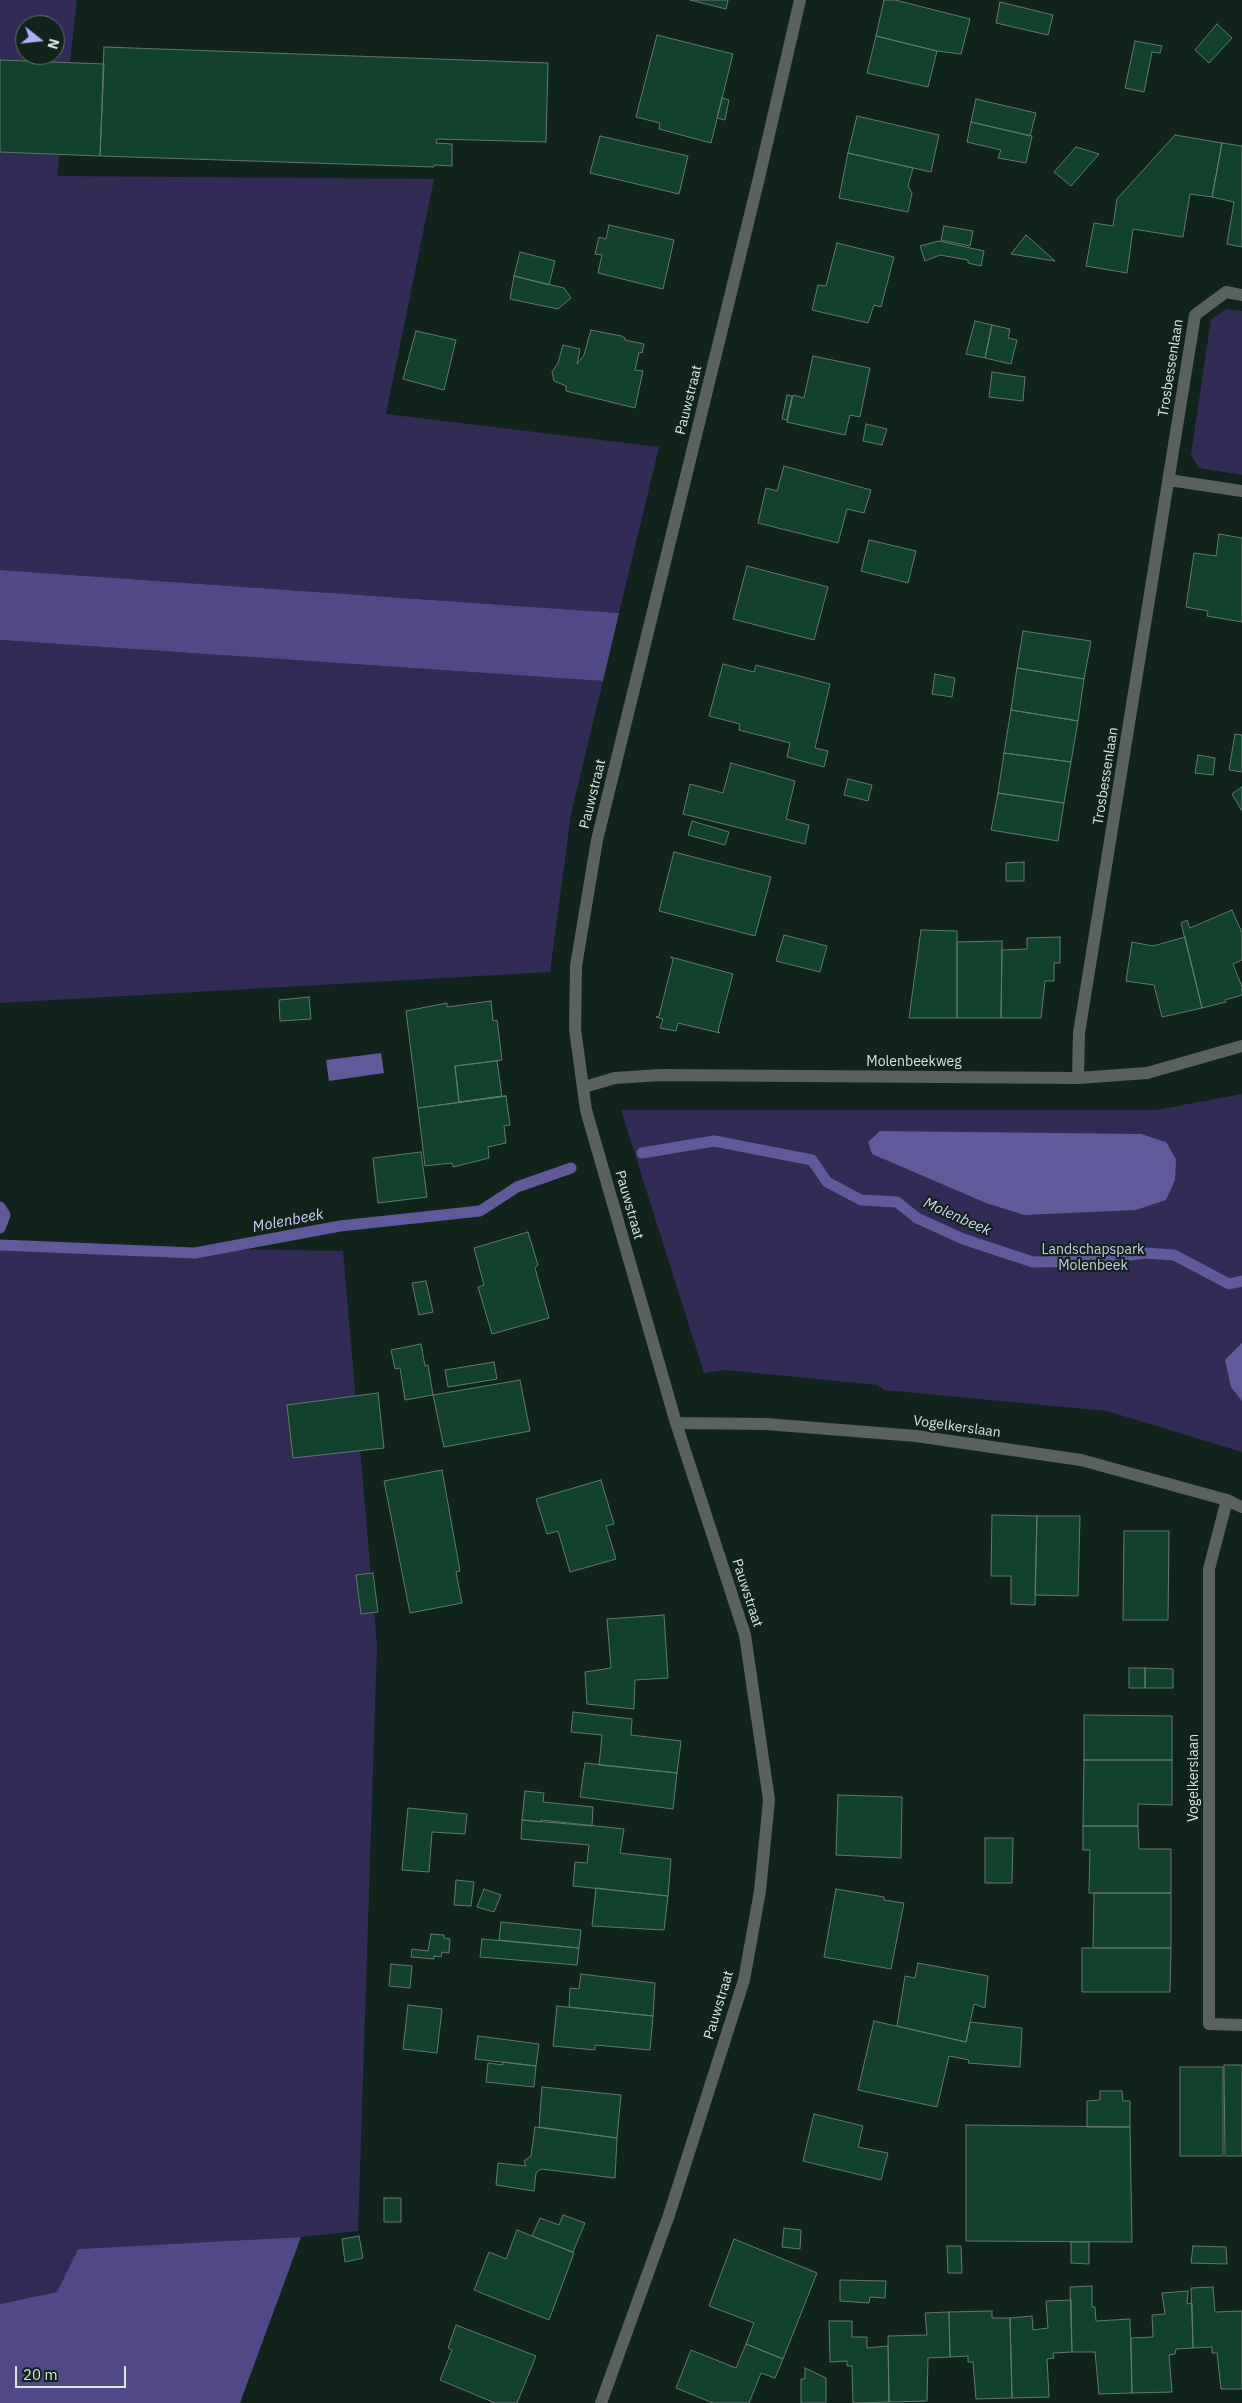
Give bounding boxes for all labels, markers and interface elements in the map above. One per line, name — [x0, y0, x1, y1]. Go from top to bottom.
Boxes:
north arrow — [15, 15, 65, 65]
text: N — [43, 36, 64, 51]
street label: Trosbessenlaan — [1155, 318, 1187, 418]
street label: Pauwstraat — [672, 363, 706, 437]
street label: Trosbessenlaan — [1090, 726, 1122, 826]
street label: Pauwstraat — [576, 757, 610, 831]
street label: Molenbeekweg — [866, 1054, 962, 1070]
street label: Pauwstraat — [611, 1169, 647, 1241]
water label: Molenbeek — [921, 1194, 993, 1240]
water label: Molenbeek — [251, 1205, 325, 1237]
park label: Landschapspark Molenbeek — [1042, 1242, 1144, 1274]
street label: Vogelkerslaan — [912, 1413, 1002, 1441]
street label: Pauwstraat — [728, 1557, 766, 1629]
street label: Vogelkerslaan — [1186, 1734, 1202, 1822]
street label: Pauwstraat — [701, 1969, 737, 2041]
scale bar — [18, 2356, 129, 2388]
text: 20 m — [23, 2365, 58, 2384]

